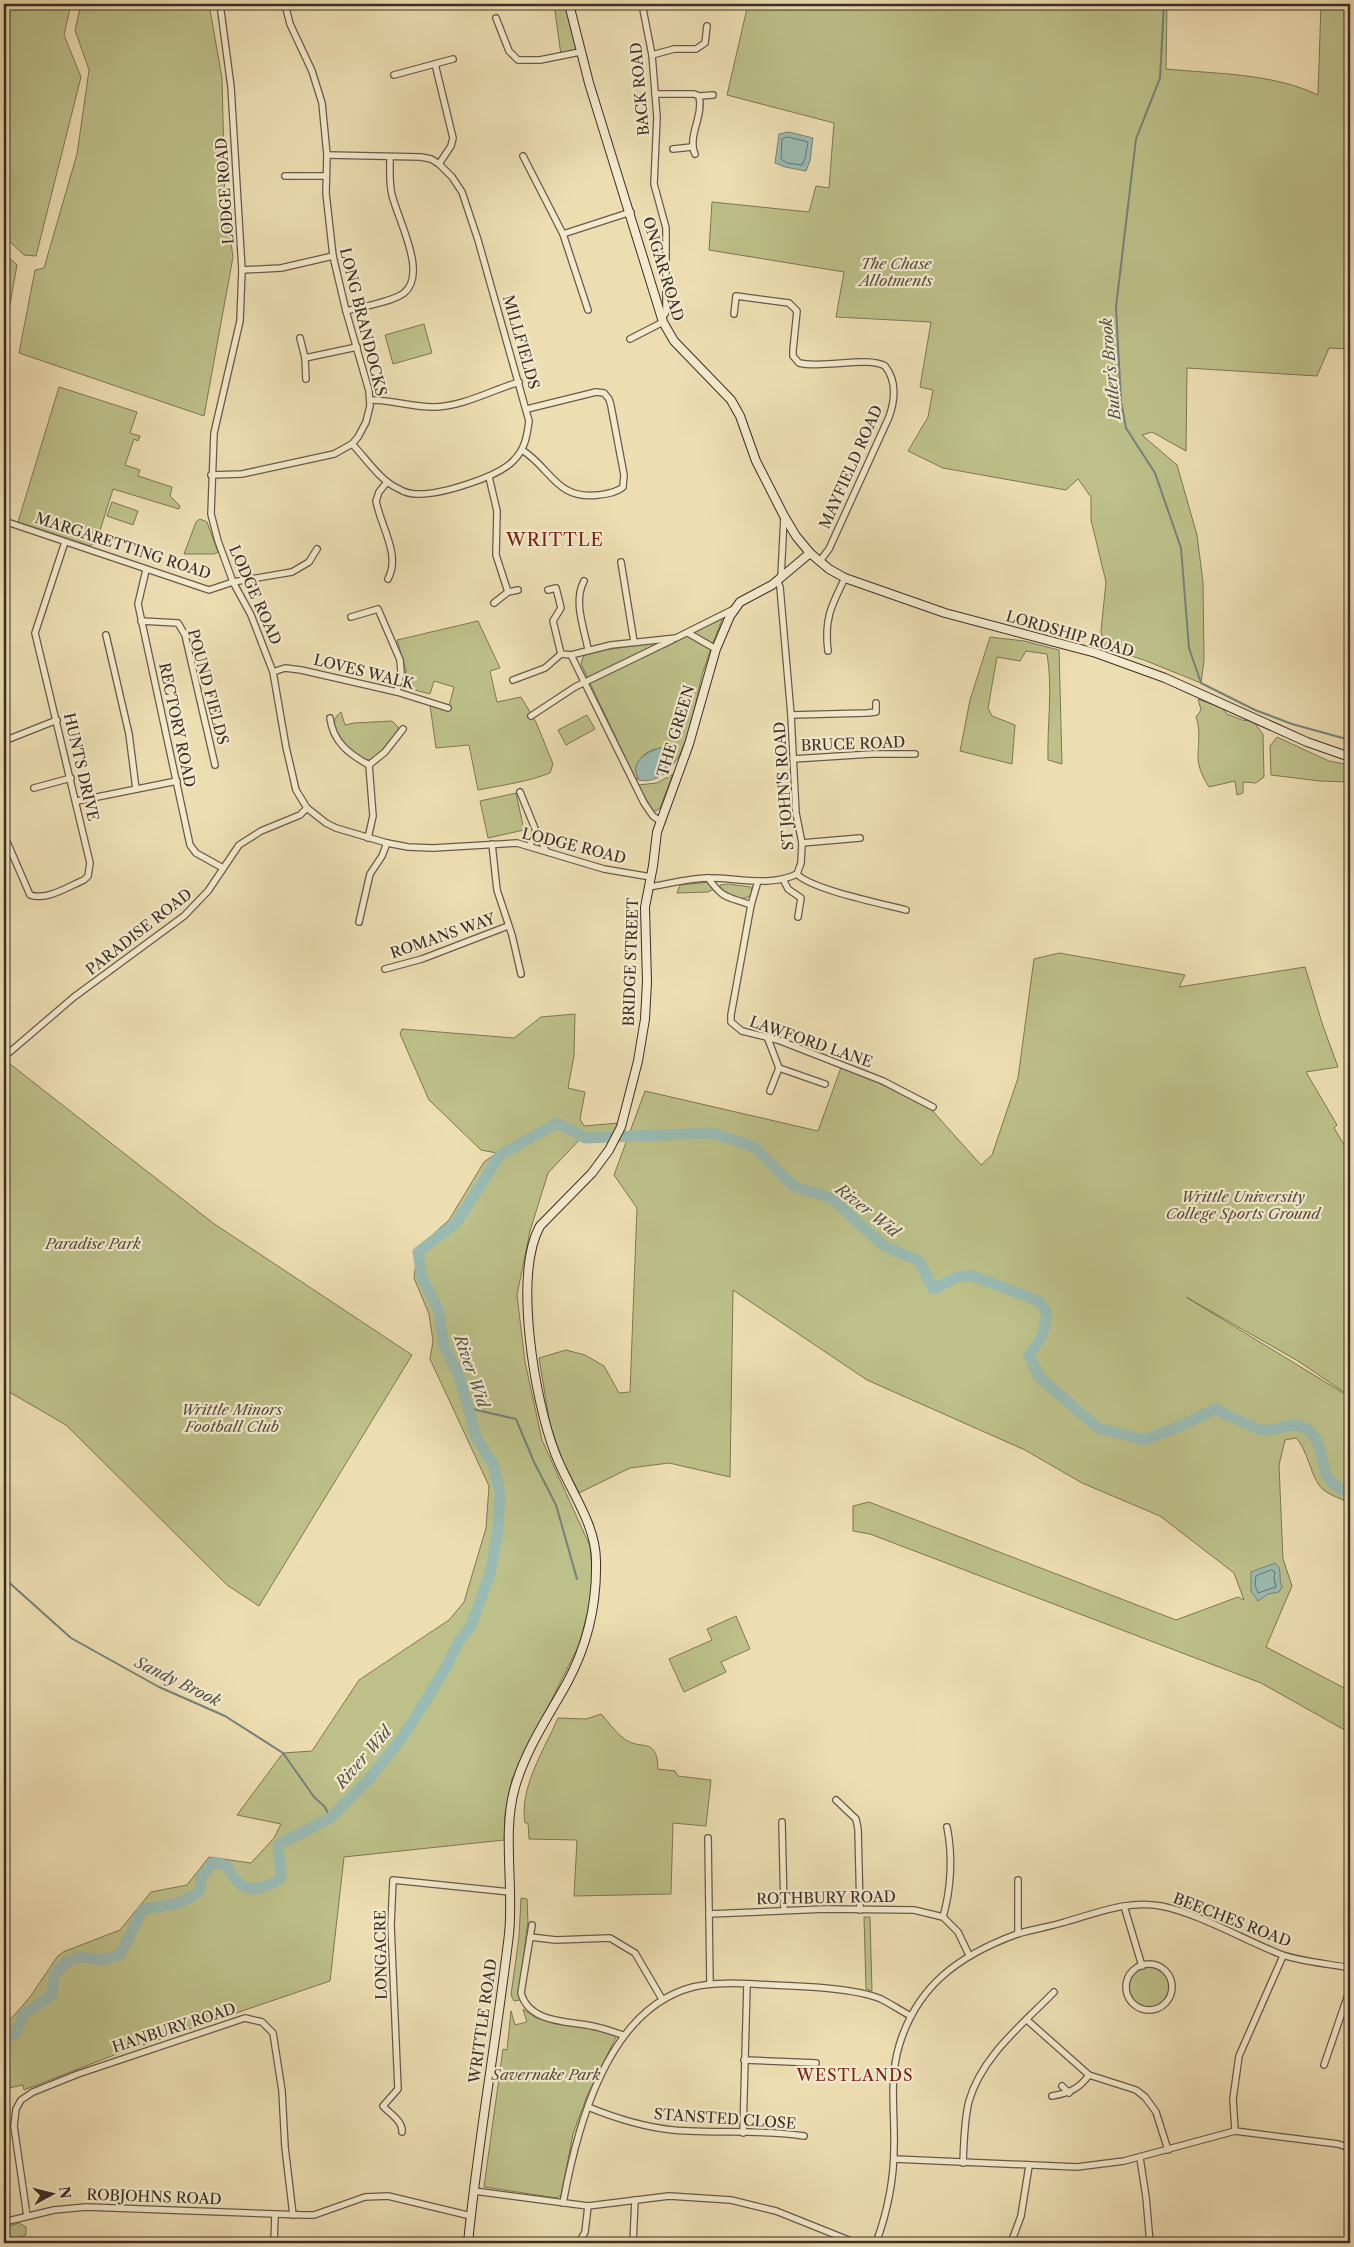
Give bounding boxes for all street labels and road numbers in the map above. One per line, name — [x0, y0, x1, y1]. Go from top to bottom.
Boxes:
street label: BACK ROAD — [626, 42, 653, 137]
street label: LODGE ROAD — [211, 137, 238, 245]
street label: ONGAR ROAD — [639, 214, 688, 323]
street label: LONG BRANDOCKS — [336, 246, 391, 398]
street label: MILLFIELDS — [499, 293, 544, 391]
street label: MAYFIELD ROAD — [815, 402, 886, 532]
street label: MARGARETTING ROAD — [33, 508, 214, 583]
street label: LODGE ROAD — [225, 542, 286, 647]
street label: LORDSHIP ROAD — [1004, 606, 1136, 661]
street label: POUND FIELDS — [184, 627, 233, 747]
street label: LOVES WALK — [312, 650, 418, 694]
street label: RECTORY ROAD — [155, 661, 200, 789]
street label: THE GREEN — [653, 683, 698, 779]
street label: HUNTS DRIVE — [60, 711, 103, 823]
street label: ST JOHN'S ROAD — [770, 721, 797, 851]
street label: BRUCE ROAD — [800, 732, 906, 755]
street label: LODGE ROAD — [520, 823, 628, 868]
street label: PARADISE ROAD — [82, 884, 196, 979]
street label: BRIDGE STREET — [619, 897, 642, 1027]
street label: ROMANS WAY — [388, 909, 498, 962]
street label: LAWFORD LANE — [747, 1012, 875, 1072]
street label: ROTHBURY ROAD — [756, 1887, 896, 1908]
street label: BEECHES ROAD — [1170, 1888, 1294, 1951]
street label: LONGACRE — [370, 1910, 391, 2000]
street label: WRITTLE ROAD — [464, 1957, 501, 2086]
street label: HANBURY ROAD — [110, 1999, 238, 2056]
street label: STANSTED CLOSE — [653, 2104, 797, 2133]
street label: ROBJOHNS ROAD — [86, 2185, 222, 2208]

